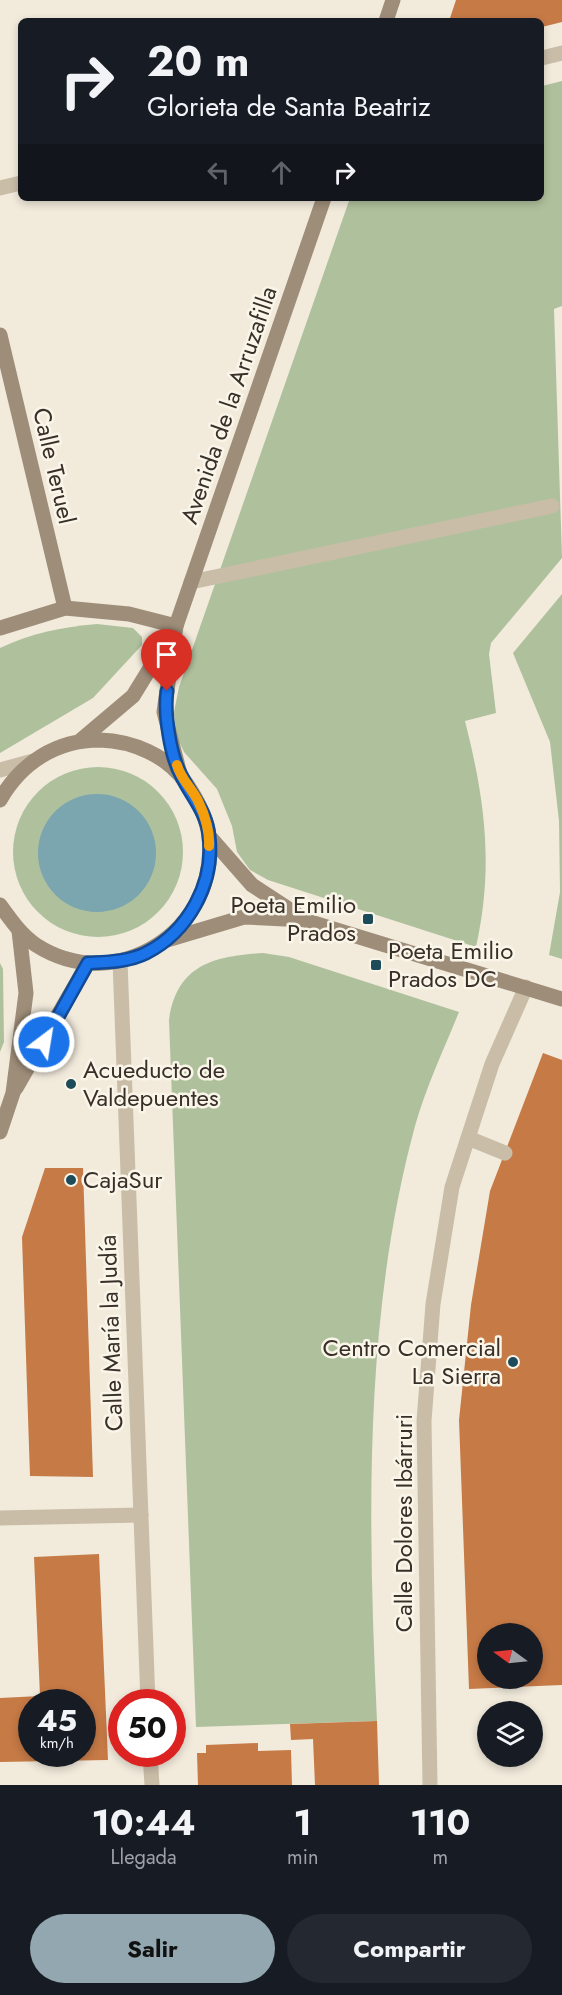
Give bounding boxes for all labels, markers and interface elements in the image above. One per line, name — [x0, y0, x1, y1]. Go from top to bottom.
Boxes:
text: 20 m — [147, 31, 249, 92]
icon: right — [48, 42, 126, 120]
text: Glorieta de Santa Beatriz — [147, 87, 431, 126]
icon: left — [202, 156, 235, 189]
icon: ahead — [265, 156, 298, 189]
icon: right — [328, 156, 361, 189]
street label: Avenida de la Arruzafilla — [171, 281, 286, 528]
street label: Calle Teruel — [24, 404, 85, 528]
pin — [141, 629, 192, 691]
icon: arrive — [150, 638, 183, 671]
place label: Poeta Emilio Prados — [231, 887, 356, 950]
marker: Poeta Emilio Prados — [361, 912, 375, 926]
place label: Poeta Emilio Prados DC — [388, 933, 513, 996]
marker: Poeta Emilio Prados DC — [369, 958, 383, 972]
position arrow — [12, 1010, 76, 1074]
place label: Acueducto de Valdepuentes — [83, 1052, 225, 1115]
marker: Acueducto de Valdepuentes — [64, 1077, 78, 1091]
place label: CajaSur — [83, 1162, 163, 1197]
marker: CajaSur — [64, 1173, 78, 1187]
street label: Calle María la Judía — [90, 1234, 131, 1432]
place label: Centro Comercial La Sierra — [322, 1330, 501, 1393]
marker: Centro Comercial La Sierra — [506, 1355, 520, 1369]
street label: Calle Dolores Ibárruri — [386, 1414, 421, 1632]
north arrow — [477, 1623, 543, 1689]
map controls — [477, 1623, 543, 1767]
speed limit sign: 50 — [108, 1689, 186, 1767]
text: 45 — [37, 1699, 77, 1742]
button: layers — [477, 1701, 543, 1767]
text: km/h — [40, 1732, 74, 1754]
text: 10:44 — [92, 1796, 196, 1848]
text: 1 — [294, 1796, 312, 1848]
text: 110 — [410, 1796, 470, 1848]
text: Llegada — [111, 1843, 177, 1872]
text: min — [287, 1843, 318, 1872]
text: m — [432, 1843, 448, 1872]
button: Salir — [30, 1914, 275, 1983]
button: Compartir — [287, 1914, 532, 1983]

